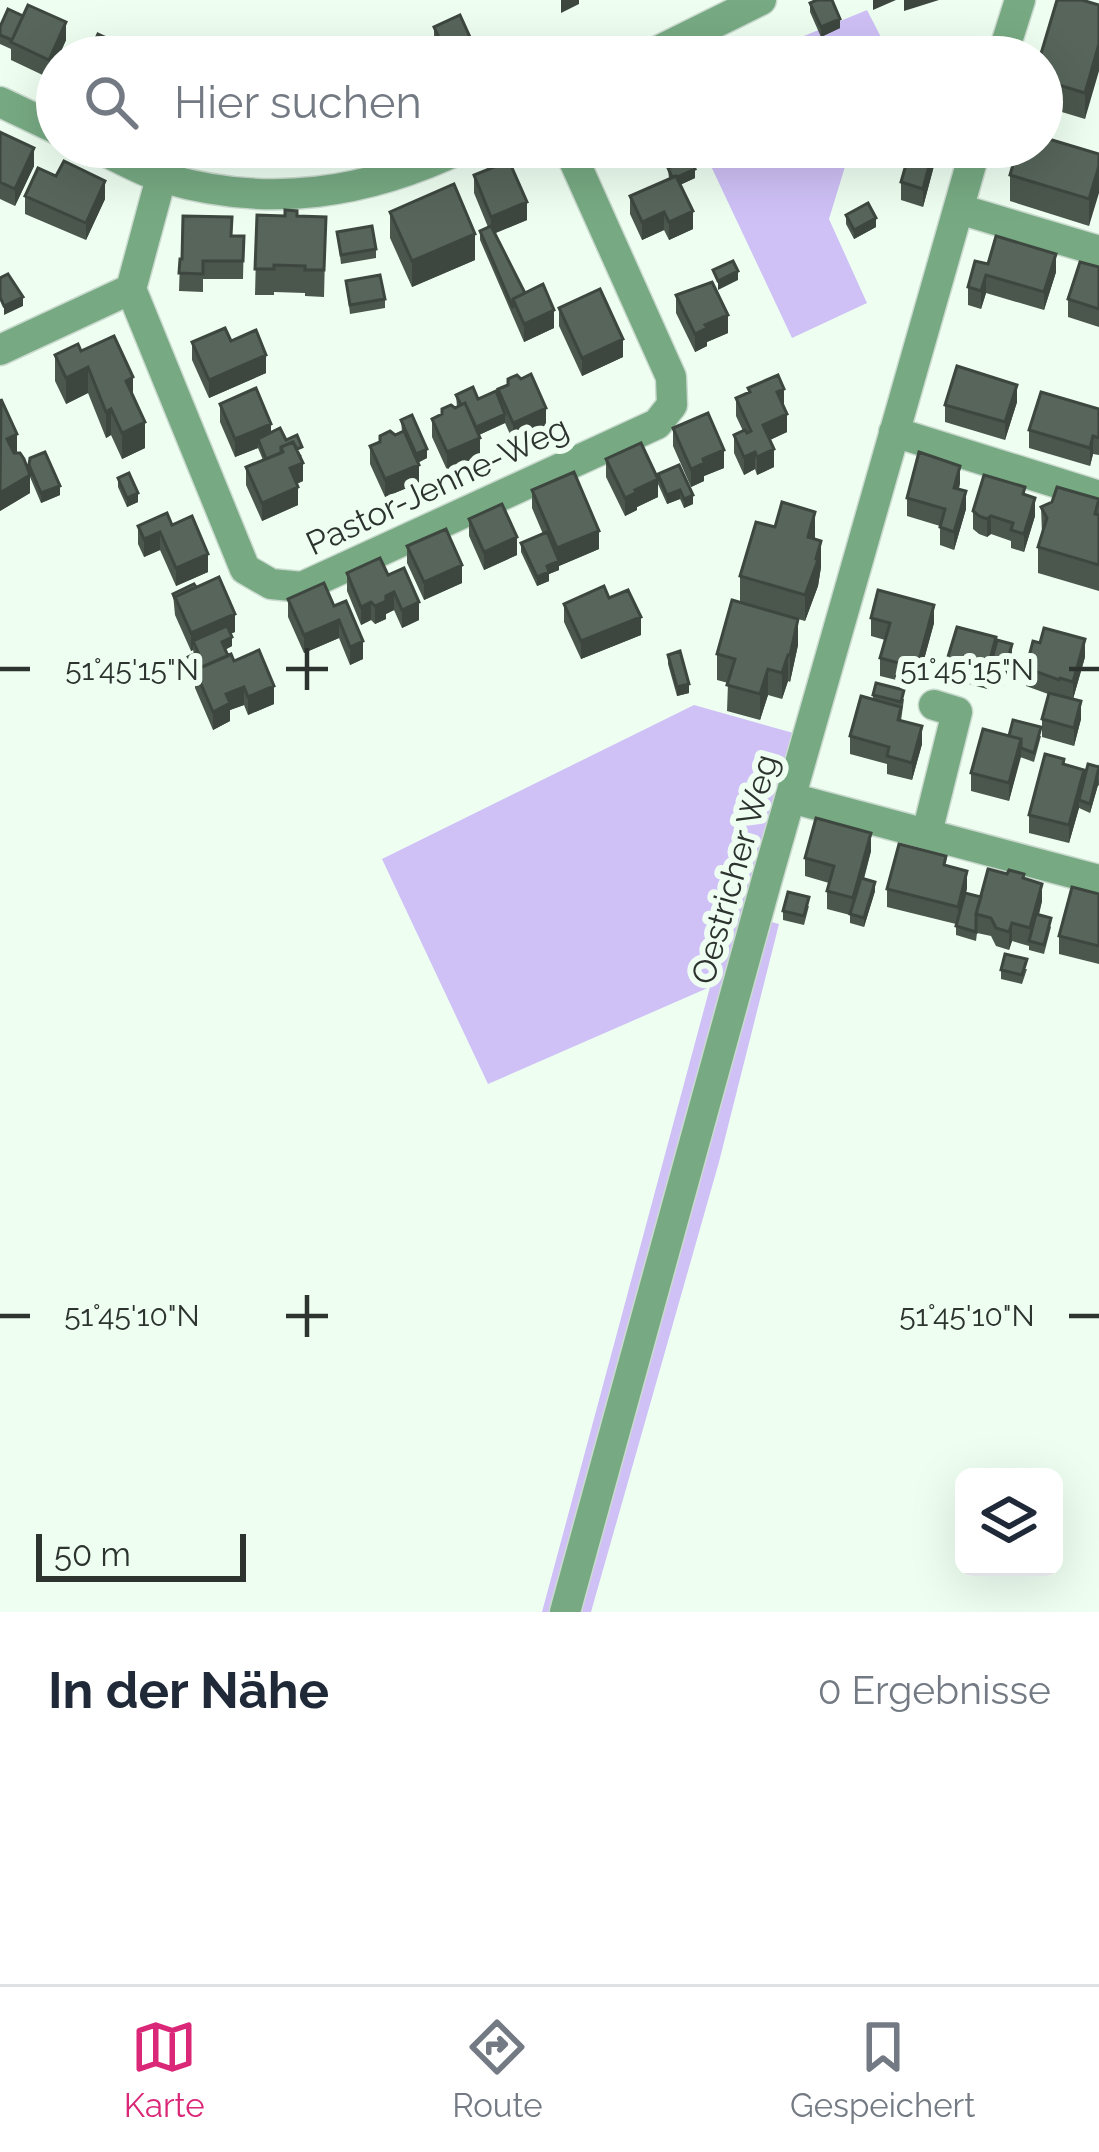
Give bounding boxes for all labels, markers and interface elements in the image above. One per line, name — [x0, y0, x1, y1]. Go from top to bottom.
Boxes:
search box — [36, 36, 1063, 168]
icon: search — [78, 69, 144, 135]
text: Hier suchen — [174, 76, 422, 129]
street label: Pastor-Jenne-Weg — [300, 408, 574, 563]
text: 51°45'15"N — [65, 652, 199, 687]
text: 51°45'15"N — [900, 652, 1034, 687]
street label: Oestricher Weg — [683, 750, 786, 988]
text: 51°45'10"N — [64, 1298, 200, 1333]
text: 51°45'10"N — [899, 1298, 1035, 1333]
map controls — [955, 1468, 1063, 1576]
button: layers — [955, 1468, 1063, 1576]
scale bar — [36, 1528, 246, 1581]
text: 50 m — [54, 1535, 131, 1574]
text: In der Nähe — [48, 1660, 329, 1720]
text: 0 Ergebnisse — [818, 1667, 1051, 1713]
tab: Karte — [124, 2014, 205, 2125]
tab: Route — [452, 2014, 543, 2125]
tab: Gespeichert — [790, 2014, 975, 2125]

